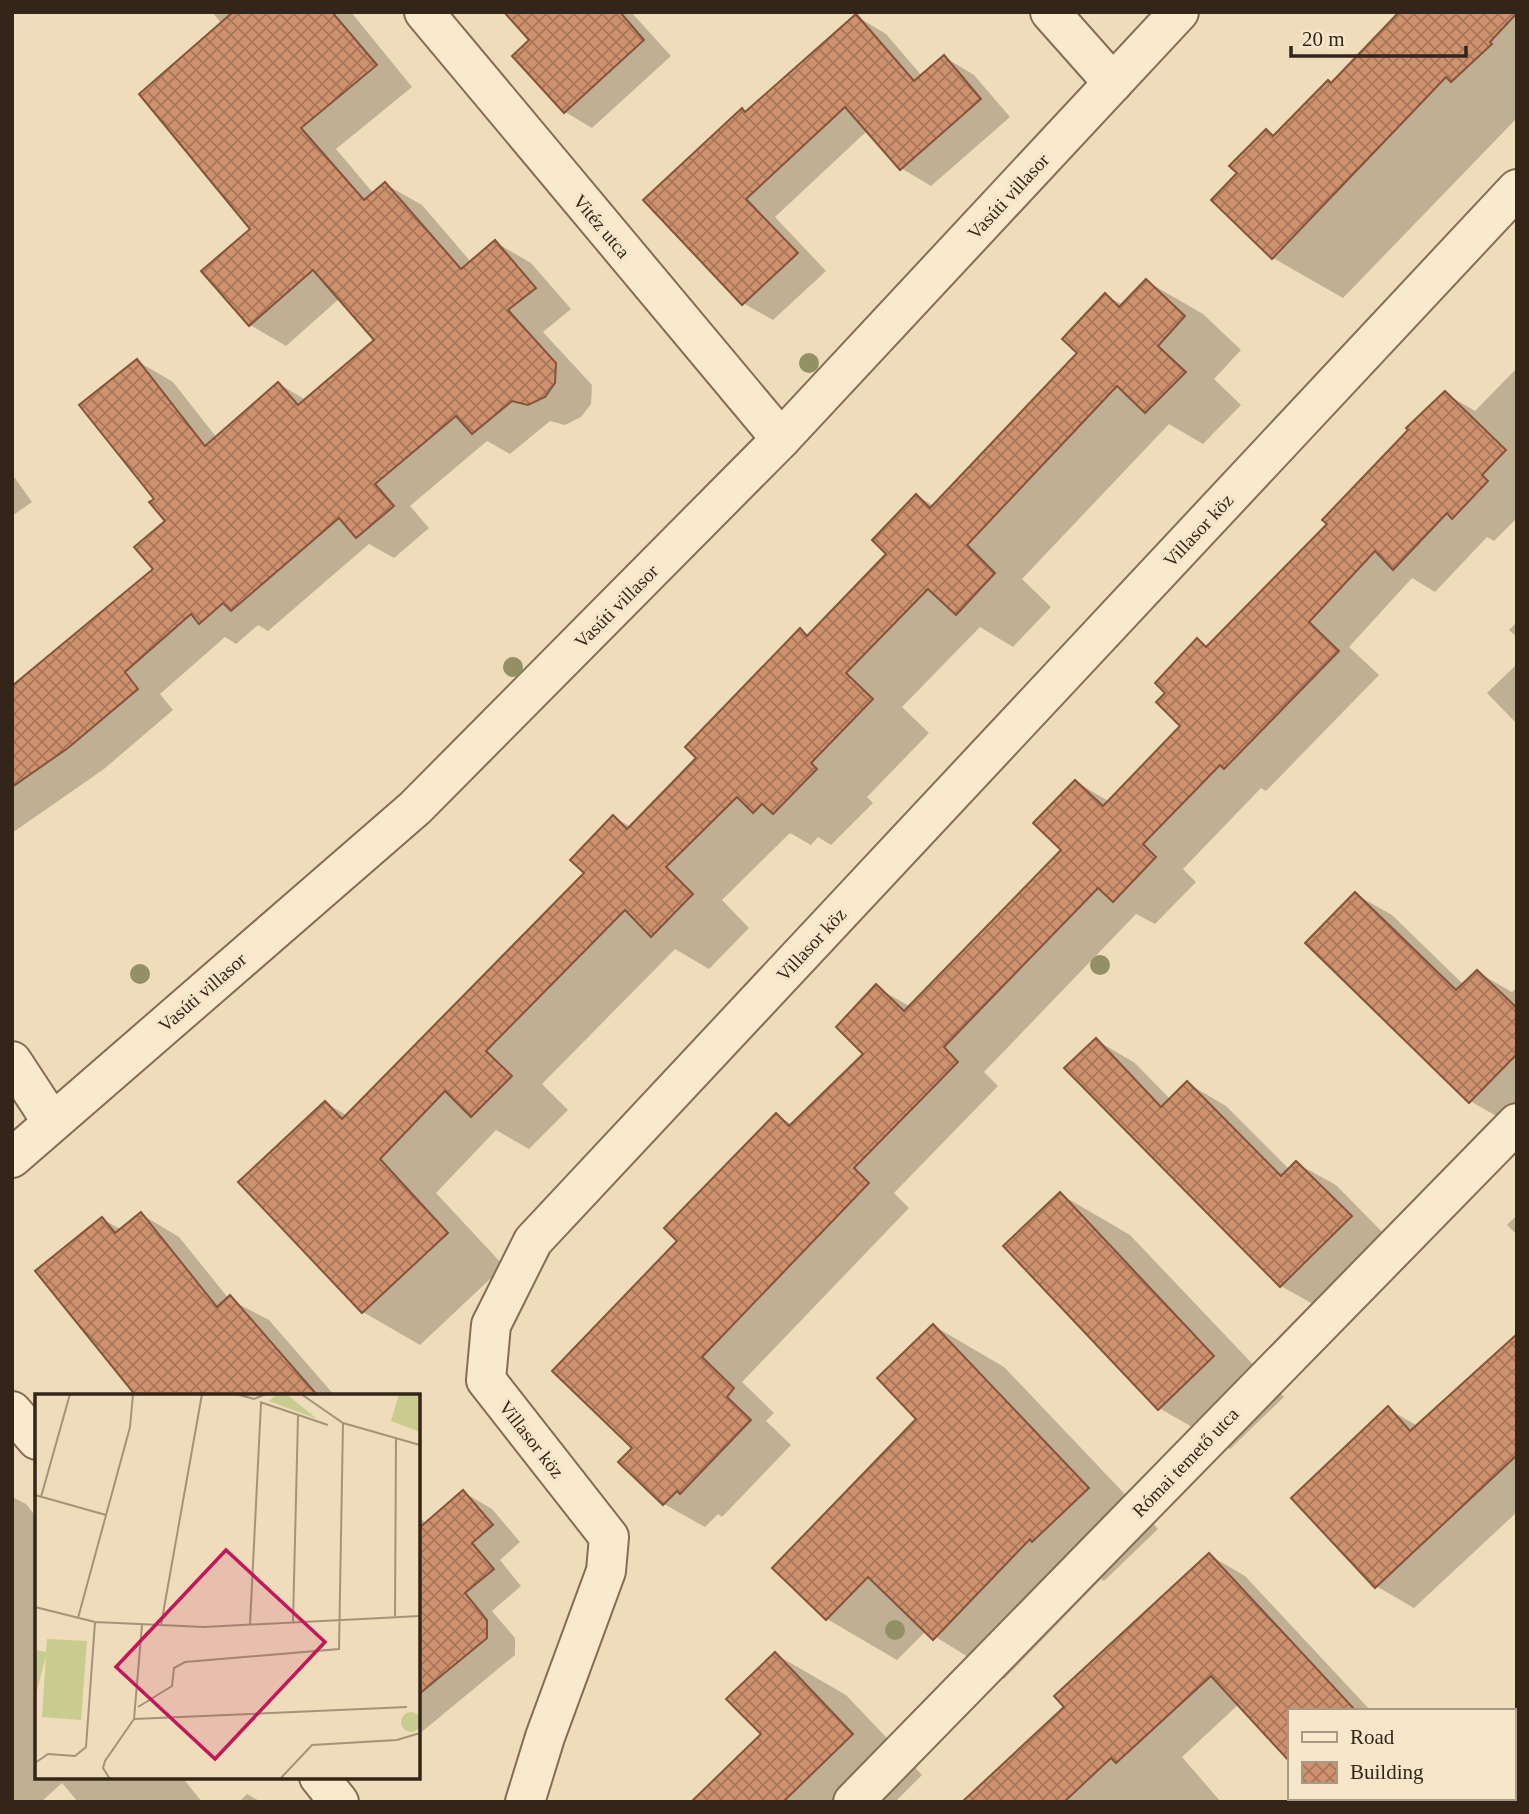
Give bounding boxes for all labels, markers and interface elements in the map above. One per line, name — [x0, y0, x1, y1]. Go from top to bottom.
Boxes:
scale bar — [1291, 14, 1466, 58]
text: 20 m — [1302, 27, 1345, 51]
street label: Vasúti villasor — [963, 149, 1054, 243]
street label: Vitéz utca — [569, 190, 635, 263]
street label: Villasor köz — [1159, 489, 1238, 571]
street label: Vasúti villasor — [570, 560, 663, 652]
street label: Villasor köz — [772, 903, 851, 985]
street label: Vasúti villasor — [154, 948, 251, 1036]
inset map — [35, 1394, 420, 1779]
street label: Villasor köz — [495, 1396, 568, 1482]
street label: Római temető utca — [1128, 1403, 1243, 1521]
legend — [1288, 1709, 1515, 1800]
text: Road — [1350, 1725, 1395, 1749]
text: Building — [1350, 1760, 1424, 1784]

